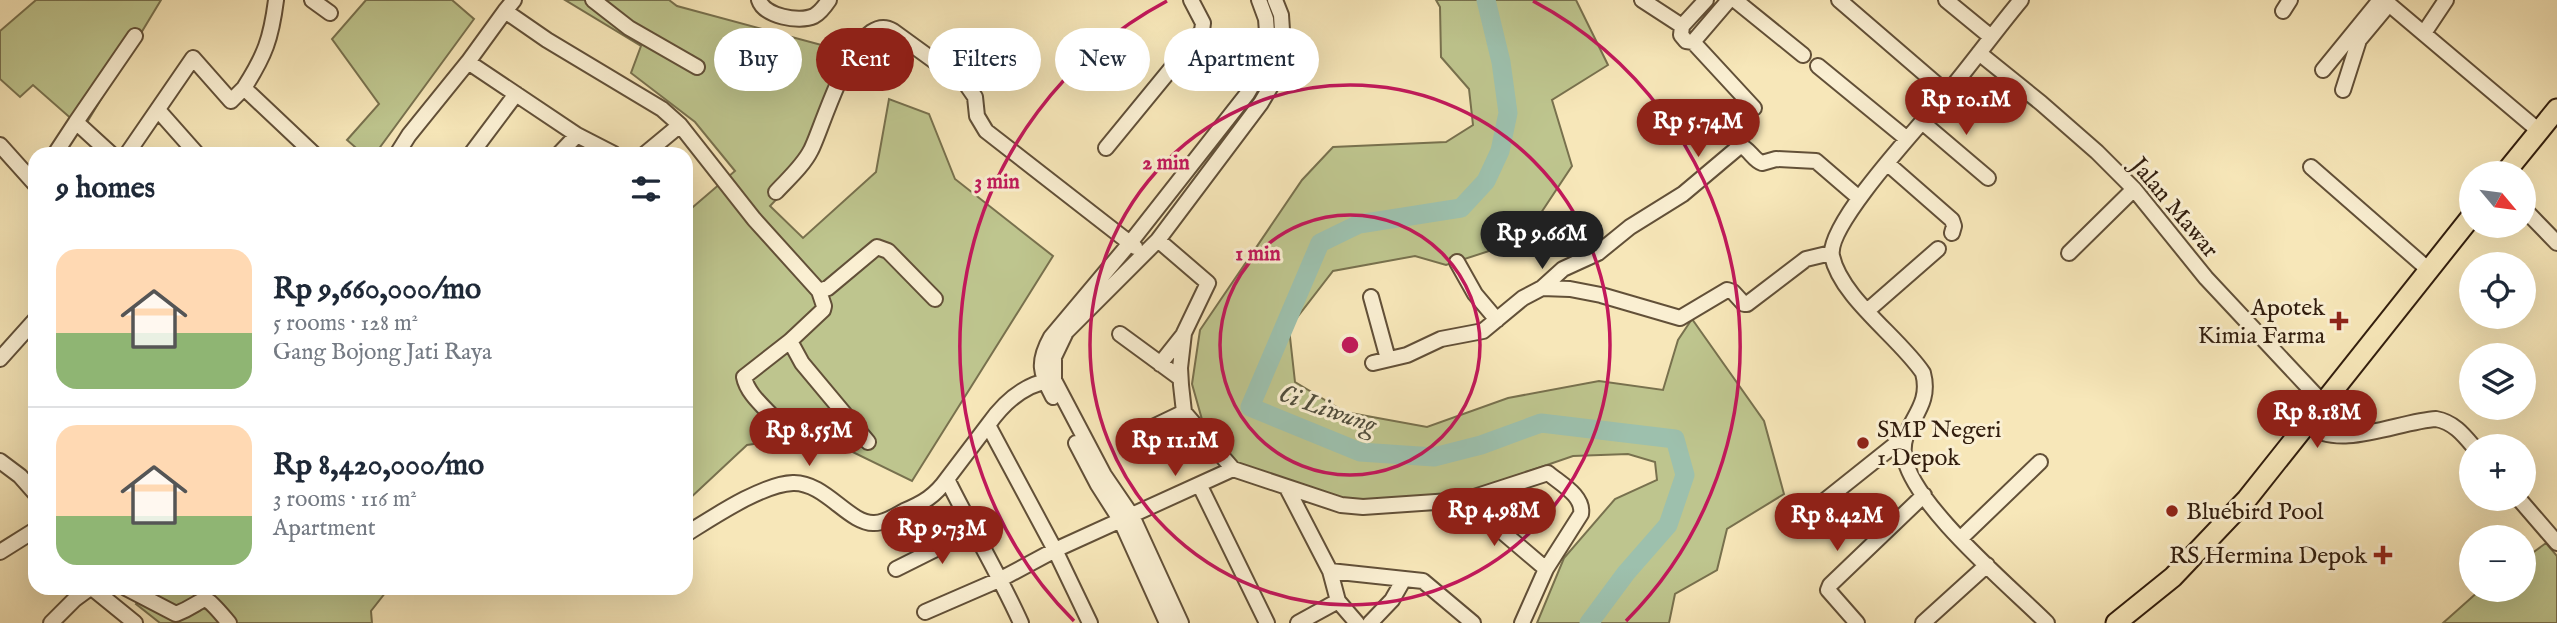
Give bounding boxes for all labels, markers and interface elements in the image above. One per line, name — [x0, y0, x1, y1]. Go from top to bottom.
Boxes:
chip: Buy — [714, 28, 802, 91]
chip: Rent — [816, 28, 914, 91]
chip: Filters — [928, 28, 1041, 91]
chip: New — [1055, 28, 1150, 91]
chip: Apartment — [1164, 28, 1319, 91]
pin: Rp 10.1M — [1894, 78, 2038, 137]
text: Rp 10.1M — [1921, 85, 2011, 114]
pin: Rp 5.74M — [1626, 100, 1770, 159]
text: Rp 5.74M — [1653, 107, 1743, 136]
street label: Jalan Mawar — [2121, 149, 2225, 265]
text: 2 min — [1142, 150, 1190, 177]
north arrow — [2459, 161, 2536, 238]
map controls — [2459, 161, 2536, 602]
text: 3 min — [974, 169, 1020, 196]
text: 9 homes — [56, 170, 155, 208]
icon: filters — [627, 170, 665, 208]
pin: Rp 9.66M — [1470, 212, 1614, 271]
text: Rp 9.66M — [1497, 219, 1587, 248]
text: 1 min — [1235, 241, 1281, 268]
button: locate — [2459, 252, 2536, 329]
text: Rp 9,660,000/mo — [273, 271, 481, 309]
icon: home — [112, 277, 196, 361]
place label: Apotek Kimia Farma — [2198, 293, 2326, 352]
text: 5 rooms · 128 m² — [273, 309, 418, 338]
marker: Apotek Kimia Farma — [2331, 313, 2347, 329]
centre of rings — [1338, 333, 1362, 357]
text: Gang Bojong Jati Raya — [273, 338, 492, 367]
button: layers — [2459, 343, 2536, 420]
water label: Ci Liwung — [1274, 377, 1382, 443]
pin: Rp 8.18M — [2245, 391, 2389, 450]
text: Rp 8.18M — [2273, 398, 2361, 427]
pin: Rp 8.55M — [737, 408, 881, 468]
place label: SMP Negeri 1 Depok — [1877, 415, 2001, 474]
text: Rp 8.55M — [765, 416, 853, 445]
pin: Rp 11.1M — [1103, 419, 1247, 478]
text: Rp 11.1M — [1131, 426, 1219, 455]
button: + — [2459, 434, 2536, 511]
marker: SMP Negeri 1 Depok — [1855, 435, 1871, 451]
text: Rp 8,420,000/mo — [273, 447, 484, 485]
icon: home — [112, 453, 196, 537]
text: 3 rooms · 116 m² — [273, 485, 417, 514]
pin: Rp 4.98M — [1422, 489, 1566, 548]
pin: Rp 8.42M — [1765, 494, 1909, 553]
text: Rp 4.98M — [1448, 496, 1540, 525]
place label: Bluebird Pool — [2186, 497, 2324, 528]
text: Rp 8.42M — [1791, 501, 1883, 530]
marker: Bluebird Pool — [2164, 503, 2180, 519]
pin: Rp 9.73M — [870, 506, 1014, 566]
text: Apartment — [273, 514, 376, 543]
text: Rp 9.73M — [897, 514, 987, 543]
button: − — [2459, 525, 2536, 602]
place label: RS Hermina Depok — [2169, 541, 2367, 572]
marker: RS Hermina Depok — [2373, 545, 2393, 565]

